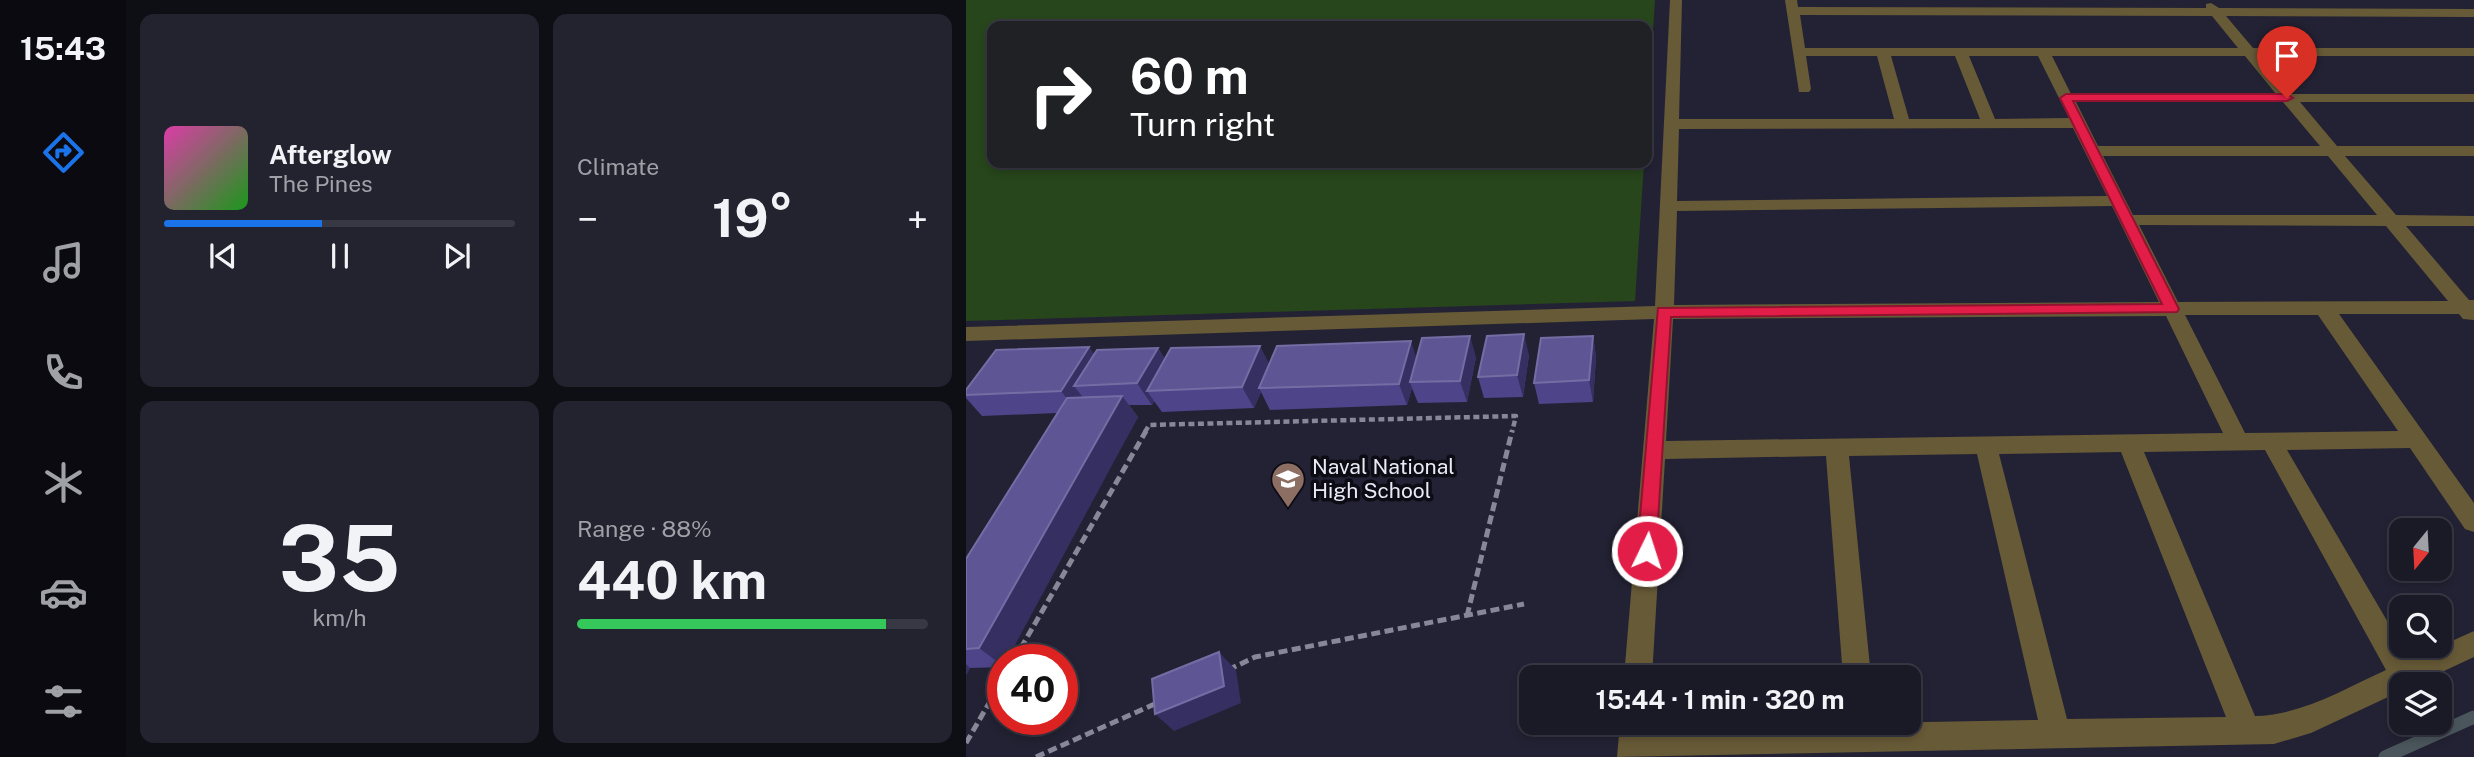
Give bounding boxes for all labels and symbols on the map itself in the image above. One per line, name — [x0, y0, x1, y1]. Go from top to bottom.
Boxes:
pin — [2257, 26, 2317, 98]
place label: Naval National High School — [1312, 454, 1455, 503]
school or university icon: Naval National High School — [1269, 460, 1307, 509]
position arrow — [1610, 514, 1684, 588]
north arrow — [2389, 518, 2452, 581]
speed limit sign: 40 — [987, 644, 1078, 735]

